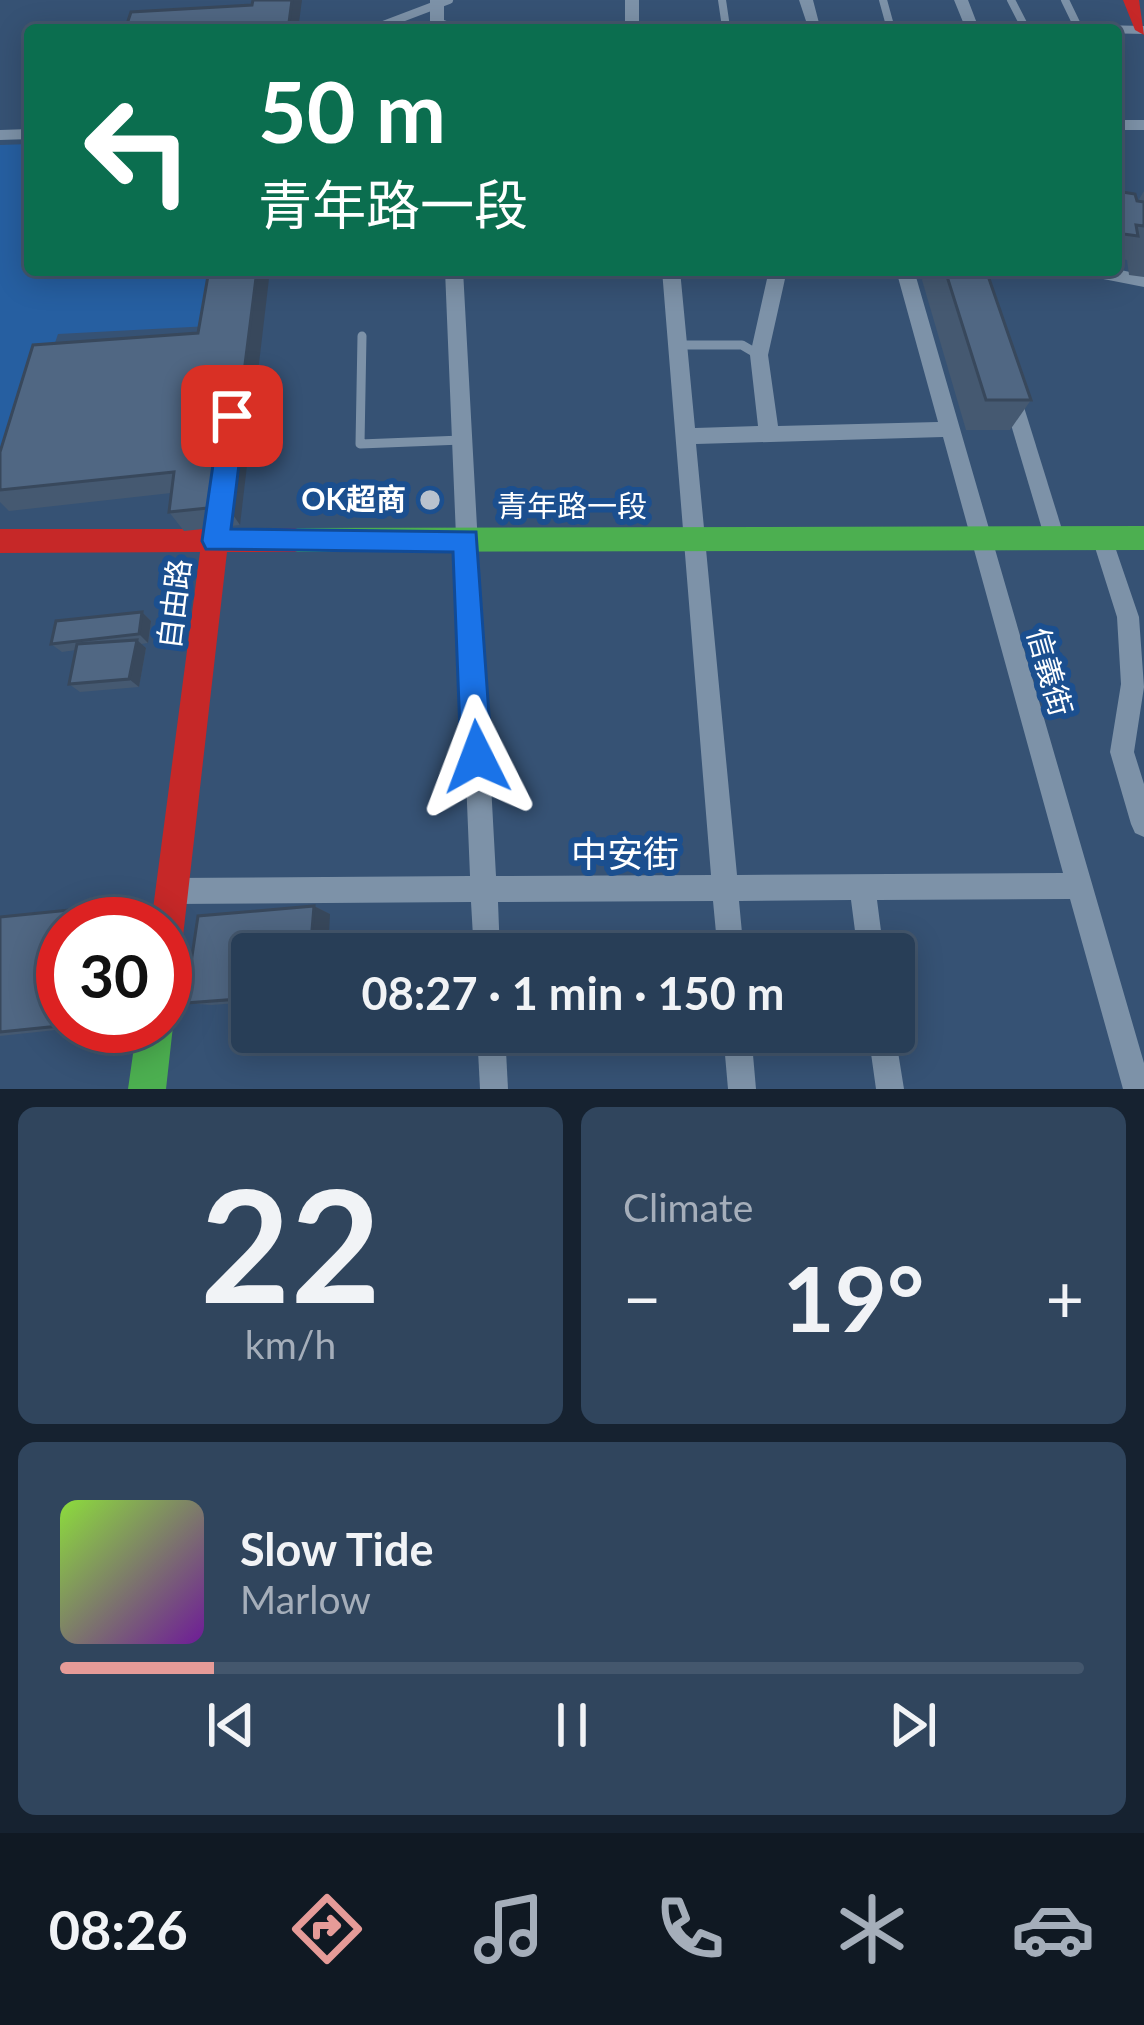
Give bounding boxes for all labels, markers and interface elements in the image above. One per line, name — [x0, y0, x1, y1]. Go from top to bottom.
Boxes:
text: 50 m — [258, 60, 446, 161]
icon: left — [60, 72, 216, 228]
text: 青年路一段 — [258, 172, 528, 237]
pin — [181, 365, 283, 467]
icon: arrive — [199, 383, 265, 449]
place label: OK超商 — [301, 480, 406, 516]
marker: OK超商 — [417, 487, 443, 513]
street label: 青年路一段 — [497, 487, 647, 523]
street label: 自由路 — [150, 557, 196, 651]
street label: 信義街 — [1021, 623, 1081, 720]
position arrow — [414, 694, 540, 820]
street label: 中安街 — [571, 831, 679, 875]
speed limit sign: 30 — [36, 897, 192, 1053]
text: 08:27 · 1 min · 150 m — [362, 966, 784, 1020]
text: 22 — [200, 1149, 381, 1336]
text: Climate — [623, 1184, 753, 1230]
text: 19° — [783, 1243, 924, 1351]
text: − — [623, 1258, 661, 1337]
text: + — [1046, 1258, 1084, 1337]
text: km/h — [245, 1321, 336, 1367]
text: Slow Tide — [240, 1522, 434, 1576]
text: Marlow — [240, 1576, 371, 1622]
icon: previous — [198, 1692, 264, 1758]
icon: pause — [539, 1692, 605, 1758]
icon: next — [880, 1692, 946, 1758]
icon: directions — [285, 1887, 369, 1971]
icon: music — [467, 1887, 551, 1971]
icon: phone — [648, 1887, 732, 1971]
icon: climate — [830, 1887, 914, 1971]
icon: car — [1011, 1887, 1095, 1971]
text: 08:26 — [49, 1897, 188, 1962]

